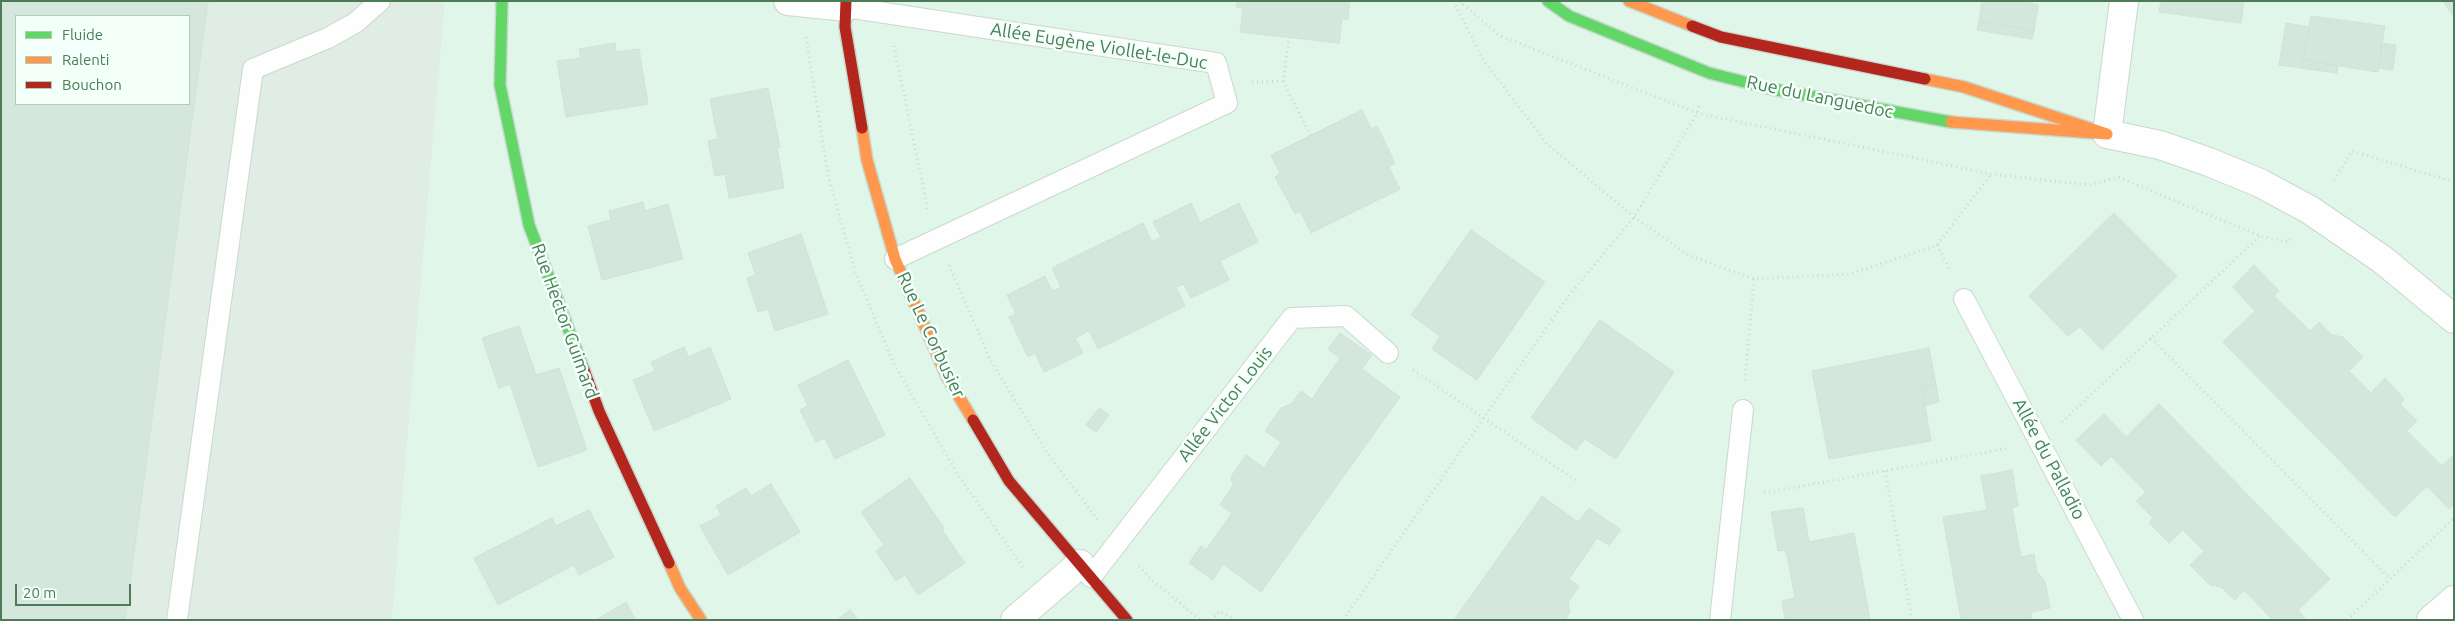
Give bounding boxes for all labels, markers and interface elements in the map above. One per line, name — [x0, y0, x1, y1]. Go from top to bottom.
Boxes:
legend — [15, 15, 190, 105]
street label: Allée Eugène Viollet-le-Duc — [989, 18, 1209, 74]
text: Fluide — [62, 26, 103, 43]
text: Ralenti — [62, 51, 109, 68]
street label: Rue du Languedoc — [1745, 71, 1895, 123]
text: Bouchon — [62, 76, 122, 93]
street label: Rue Hector Guimard — [527, 240, 603, 402]
street label: Rue Le Corbusier — [892, 268, 970, 402]
street label: Allée Victor Louis — [1173, 342, 1277, 466]
street label: Allée du Palladio — [2008, 395, 2090, 523]
scale bar — [18, 574, 134, 606]
text: 20 m — [23, 584, 56, 601]

